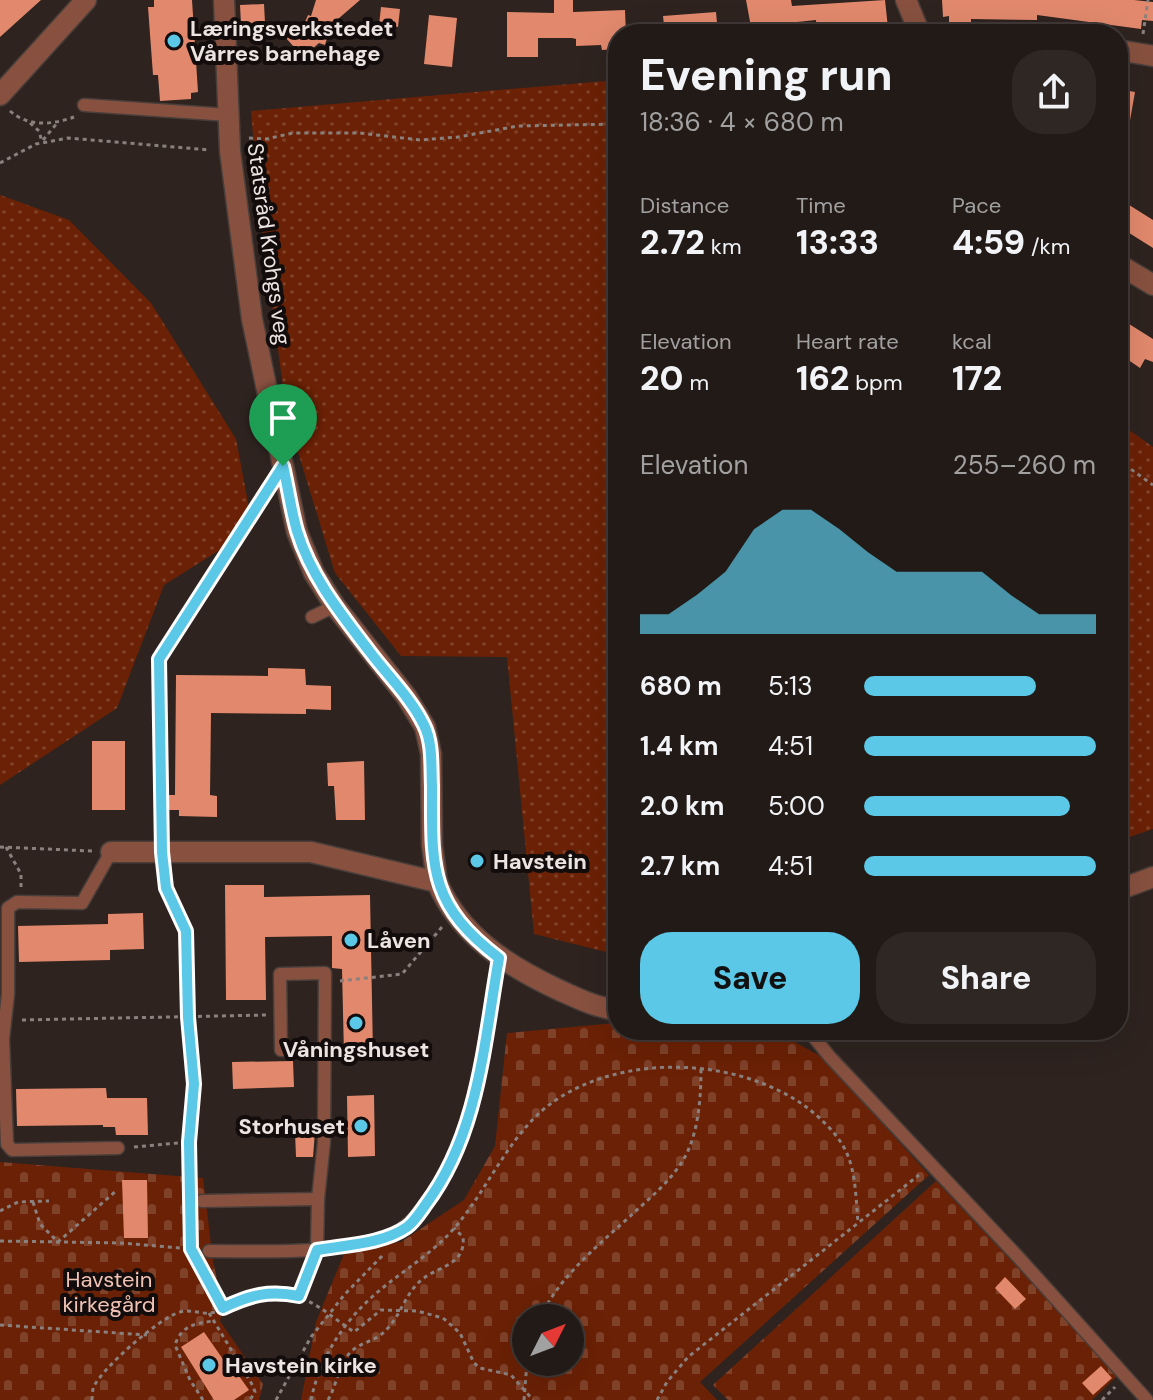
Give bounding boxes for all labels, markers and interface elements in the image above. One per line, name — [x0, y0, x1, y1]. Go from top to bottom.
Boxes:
place label: Læringsverkstedet Vårres barnehage — [190, 14, 393, 68]
marker: Læringsverkstedet Vårres barnehage — [165, 32, 183, 50]
text: Evening run — [640, 46, 893, 104]
button: share — [1012, 50, 1096, 134]
text: 18:36 · 4 × 680 m — [640, 105, 844, 139]
street label: Statsråd Krohgs veg — [240, 141, 298, 347]
text: Distance — [640, 191, 729, 220]
text: Time — [796, 191, 846, 220]
text: Pace — [952, 191, 1001, 220]
text: 2.72 — [640, 220, 705, 265]
text: 13:33 — [796, 220, 879, 265]
text: 4:59 — [952, 220, 1025, 265]
text: km — [705, 232, 742, 261]
text: /km — [1025, 232, 1070, 261]
text: Elevation — [640, 327, 732, 356]
text: Heart rate — [796, 327, 899, 356]
text: kcal — [952, 327, 992, 356]
text: 20 — [640, 356, 684, 401]
text: 162 — [796, 356, 849, 401]
text: 172 — [952, 356, 1002, 401]
text: m — [684, 368, 709, 397]
text: bpm — [849, 368, 902, 397]
pin — [249, 384, 317, 466]
icon: arrive — [261, 396, 305, 440]
text: Elevation — [640, 448, 748, 482]
text: 255–260 m — [953, 448, 1096, 482]
text: 680 m — [640, 669, 722, 703]
text: 5:13 — [768, 669, 813, 703]
text: 1.4 km — [640, 729, 719, 763]
text: 4:51 — [768, 729, 813, 763]
text: 2.0 km — [640, 789, 724, 823]
text: 5:00 — [768, 789, 825, 823]
place label: Havstein — [493, 847, 587, 876]
text: 2.7 km — [640, 849, 720, 883]
text: 4:51 — [768, 849, 813, 883]
marker: Havstein — [468, 852, 486, 870]
place label: Låven — [367, 926, 431, 955]
marker: Låven — [342, 931, 360, 949]
button: Save — [640, 932, 860, 1024]
button: Share — [876, 932, 1096, 1024]
marker: Våningshuset — [347, 1014, 365, 1032]
place label: Våningshuset — [283, 1035, 429, 1064]
place label: Storhuset — [239, 1112, 345, 1141]
marker: Storhuset — [352, 1117, 370, 1135]
park label: Havstein kirkegård — [63, 1265, 156, 1319]
north arrow — [512, 1304, 584, 1376]
map controls — [512, 1304, 584, 1376]
place label: Havstein kirke — [225, 1351, 377, 1380]
marker: Havstein kirke — [200, 1356, 218, 1374]

